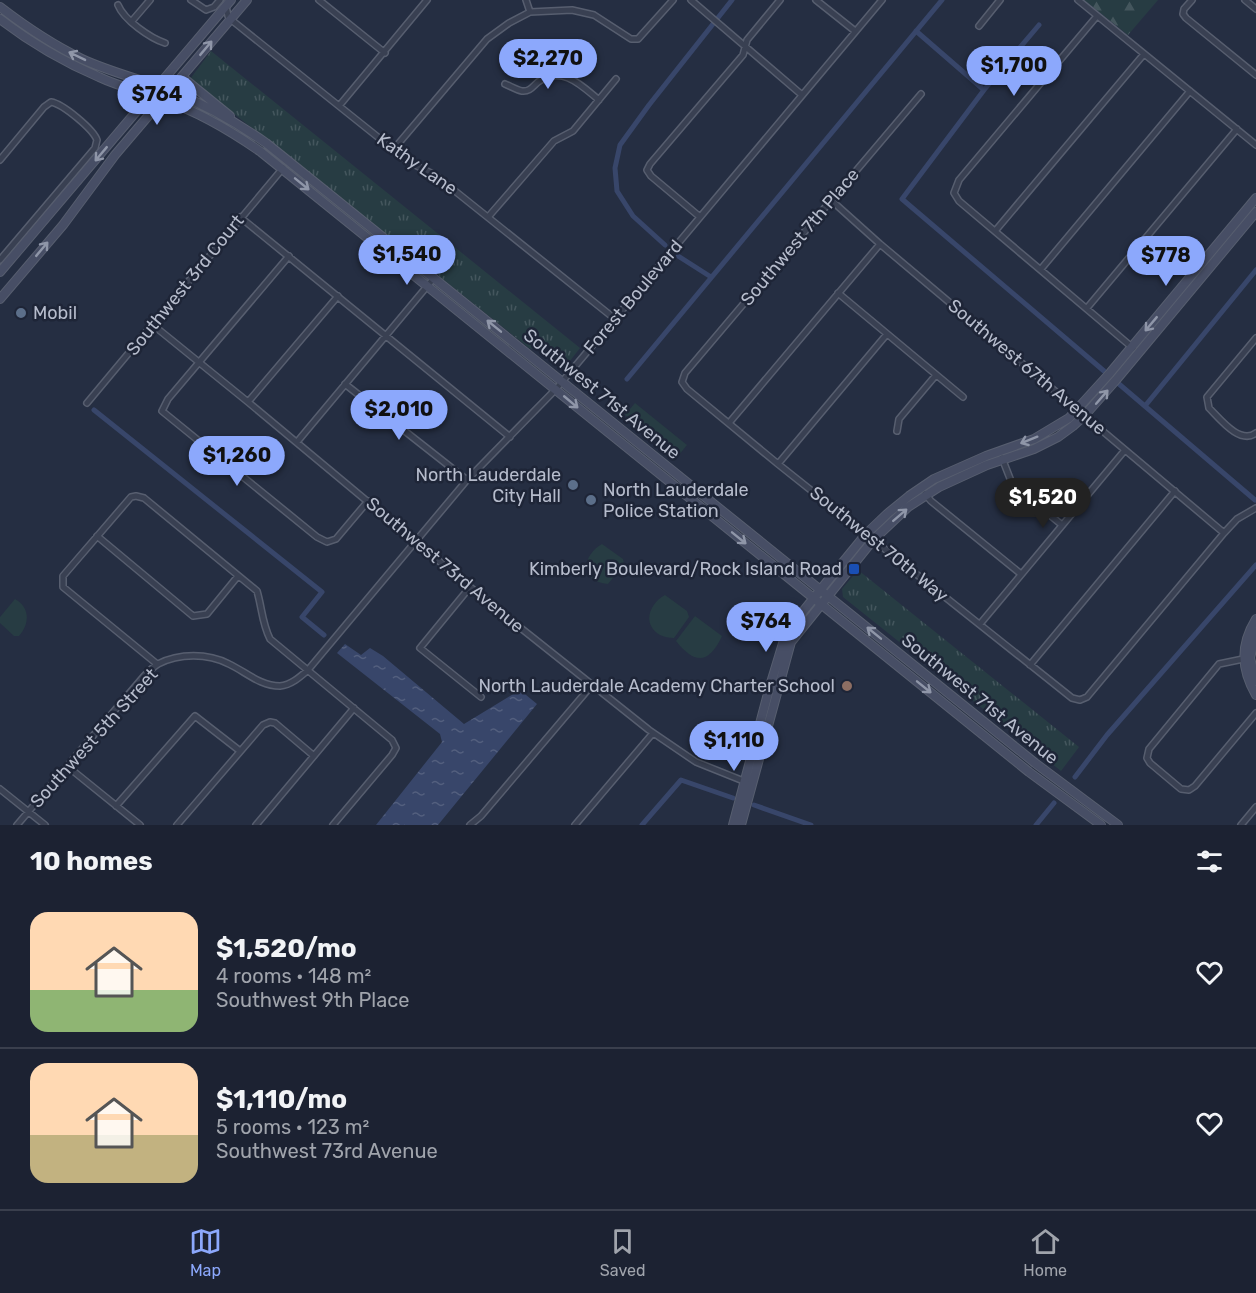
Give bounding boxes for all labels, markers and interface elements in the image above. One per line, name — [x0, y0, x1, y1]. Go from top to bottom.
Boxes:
pin: $2,270 — [499, 39, 597, 90]
one-way arrow — [200, 40, 213, 56]
text: $2,270 — [513, 46, 583, 70]
pin: $1,700 — [965, 46, 1063, 97]
one-way arrow — [68, 49, 86, 61]
text: $1,700 — [981, 53, 1047, 77]
pin: $764 — [121, 75, 193, 126]
text: $764 — [132, 82, 182, 106]
street label: Kathy Lane — [373, 128, 461, 200]
one-way arrow — [94, 146, 108, 161]
street label: Southwest 7th Place — [736, 164, 864, 310]
one-way arrow — [294, 177, 310, 190]
street label: Southwest 3rd Court — [121, 210, 249, 360]
pin: $1,540 — [358, 235, 456, 286]
street label: Forest Boulevard — [579, 235, 687, 359]
pin: $778 — [1130, 236, 1202, 287]
one-way arrow — [35, 242, 49, 257]
text: $1,540 — [372, 242, 442, 266]
text: $778 — [1141, 243, 1191, 267]
street label: Southwest 67th Avenue — [943, 294, 1111, 440]
place label: Mobil — [33, 302, 77, 324]
marker: Mobil — [14, 306, 28, 320]
one-way arrow — [1145, 316, 1158, 332]
one-way arrow — [486, 319, 502, 332]
street label: Southwest 71st Avenue — [519, 324, 685, 464]
pin: $2,010 — [350, 390, 448, 441]
one-way arrow — [1095, 390, 1109, 405]
one-way arrow — [563, 395, 579, 408]
text: $2,010 — [365, 397, 433, 421]
one-way arrow — [1021, 435, 1039, 446]
pin: $1,260 — [188, 436, 286, 487]
text: $1,260 — [203, 443, 271, 467]
place label: North Lauderdale City Hall — [415, 464, 561, 507]
marker: North Lauderdale City Hall — [566, 478, 580, 492]
pin: $1,520 — [994, 478, 1092, 529]
place label: North Lauderdale Police Station — [603, 479, 749, 522]
street label: Southwest 70th Way — [805, 481, 953, 607]
text: $1,520 — [1009, 485, 1077, 509]
street label: Southwest 73rd Avenue — [362, 492, 528, 638]
marker: North Lauderdale Police Station — [584, 493, 598, 507]
one-way arrow — [892, 508, 907, 522]
one-way arrow — [731, 532, 747, 545]
place label: Kimberly Boulevard/Rock Island Road — [529, 558, 842, 580]
marker: Kimberly Boulevard/Rock Island Road — [847, 562, 861, 576]
pin: $764 — [730, 602, 802, 653]
text: $764 — [741, 609, 791, 633]
one-way arrow — [866, 627, 882, 640]
street label: Southwest 71st Avenue — [897, 629, 1063, 769]
street label: Southwest 5th Street — [26, 664, 162, 812]
place label: North Lauderdale Academy Charter School — [479, 675, 835, 697]
marker: North Lauderdale Academy Charter School — [840, 679, 854, 693]
one-way arrow — [915, 680, 931, 693]
pin: $1,110 — [685, 721, 783, 772]
text: $1,110 — [703, 728, 765, 752]
icon: filters — [1193, 845, 1226, 878]
text: 10 homes — [30, 846, 153, 877]
text: $1,520/mo — [216, 933, 357, 964]
icon: home — [78, 936, 150, 1008]
icon: heart — [1193, 956, 1226, 989]
text: 4 rooms · 148 m² — [216, 964, 371, 988]
text: Southwest 9th Place — [216, 988, 409, 1012]
text: $1,110/mo — [216, 1084, 347, 1115]
icon: home — [78, 1087, 150, 1159]
icon: heart — [1193, 1107, 1226, 1140]
text: 5 rooms · 123 m² — [216, 1115, 369, 1139]
text: Southwest 73rd Avenue — [216, 1139, 438, 1163]
tab: Map — [189, 1225, 222, 1280]
tab: Saved — [600, 1225, 645, 1280]
tab: Home — [1023, 1225, 1067, 1280]

